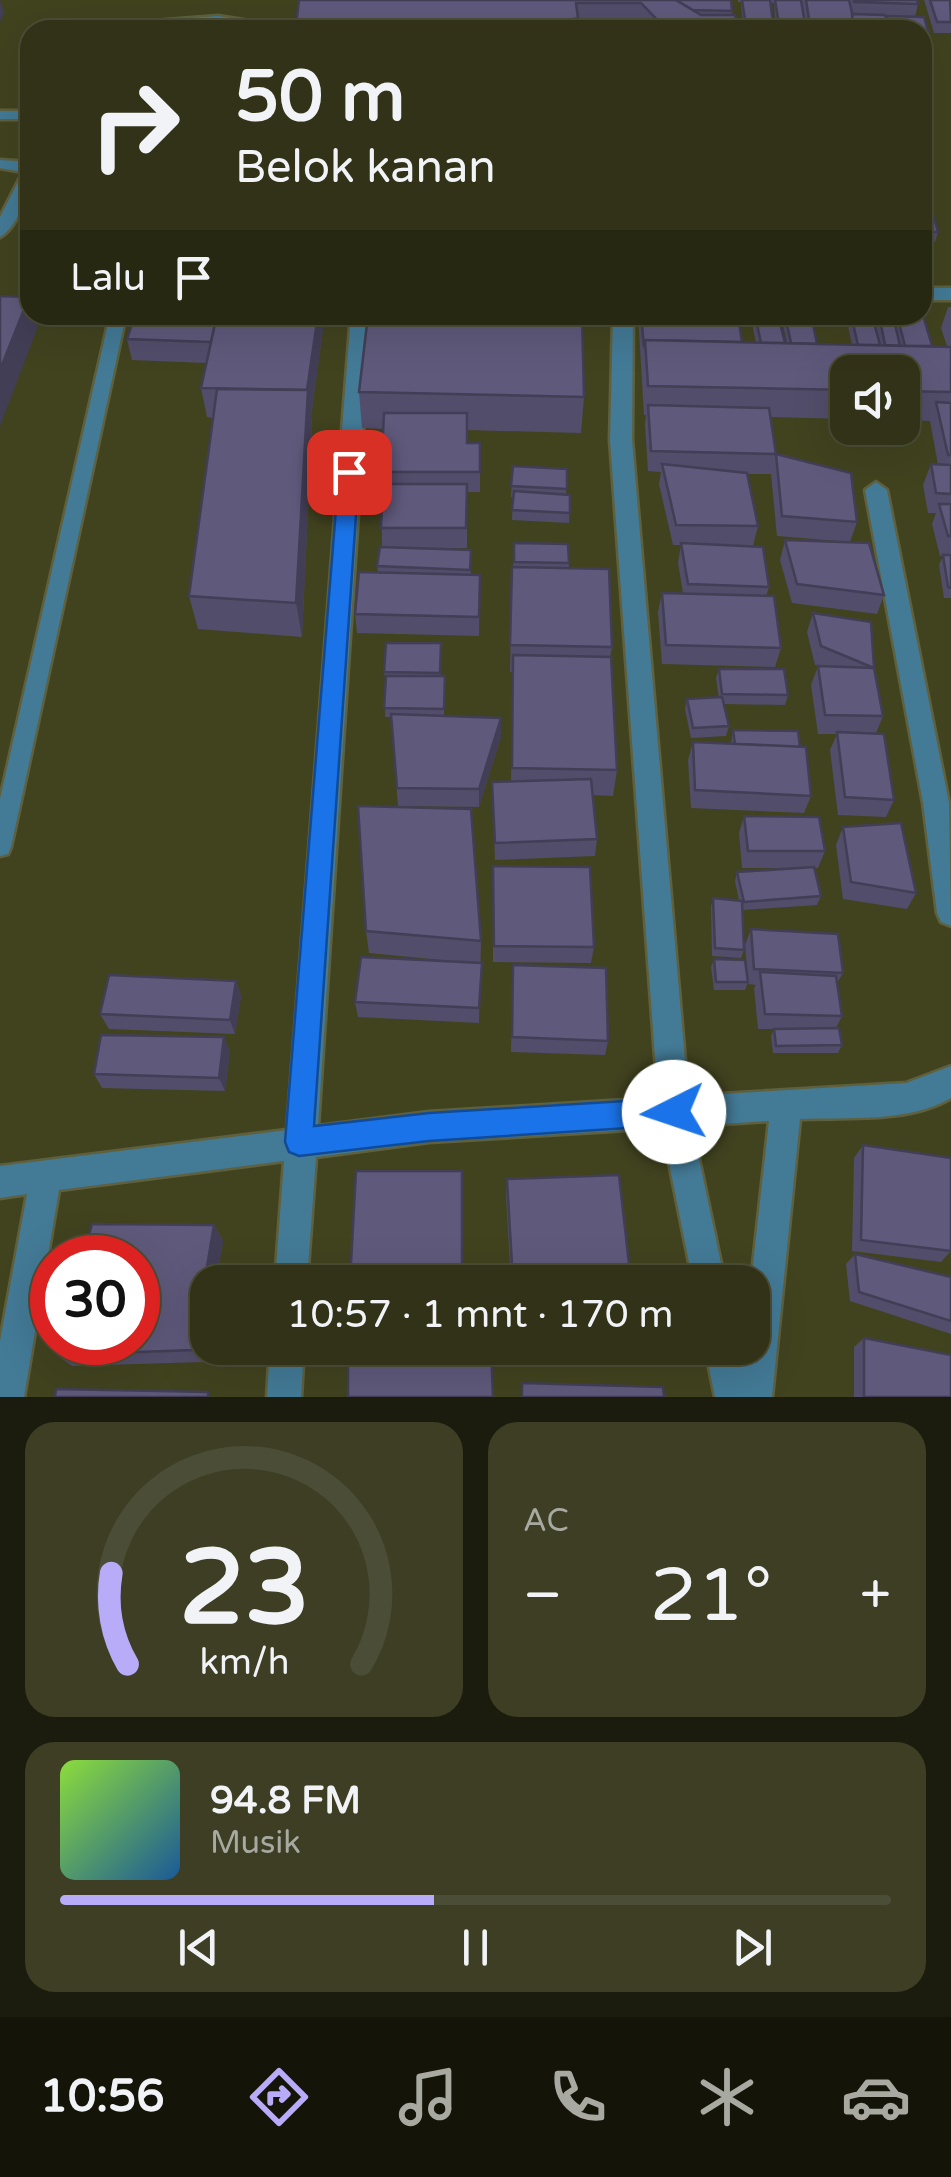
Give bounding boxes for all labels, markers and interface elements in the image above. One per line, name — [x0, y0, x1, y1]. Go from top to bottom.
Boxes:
text: 50 m — [235, 56, 405, 140]
icon: right — [70, 60, 200, 190]
text: Belok kanan — [235, 141, 496, 195]
icon: arrive — [166, 250, 221, 305]
text: Lalu — [70, 255, 146, 301]
map controls — [830, 355, 920, 445]
button: sound — [830, 355, 920, 445]
pin — [307, 430, 392, 515]
icon: arrive — [322, 445, 377, 500]
position arrow — [622, 1060, 726, 1164]
speed limit sign: 30 — [30, 1235, 160, 1365]
text: 10:57 · 1 mnt · 170 m — [287, 1292, 673, 1338]
text: AC — [523, 1502, 569, 1540]
text: 23 — [179, 1527, 309, 1652]
text: 21° — [650, 1551, 772, 1641]
text: − — [523, 1563, 562, 1629]
text: + — [860, 1563, 891, 1629]
text: km/h — [199, 1641, 289, 1684]
text: 94.8 FM — [210, 1778, 361, 1824]
text: Musik — [210, 1824, 301, 1862]
icon: previous — [171, 1920, 226, 1975]
icon: pause — [448, 1920, 503, 1975]
icon: next — [725, 1920, 780, 1975]
icon: directions — [244, 2062, 314, 2132]
icon: music — [393, 2062, 463, 2132]
icon: phone — [543, 2062, 613, 2132]
icon: climate — [692, 2062, 762, 2132]
icon: car — [841, 2062, 911, 2132]
text: 10:56 — [40, 2070, 164, 2124]

